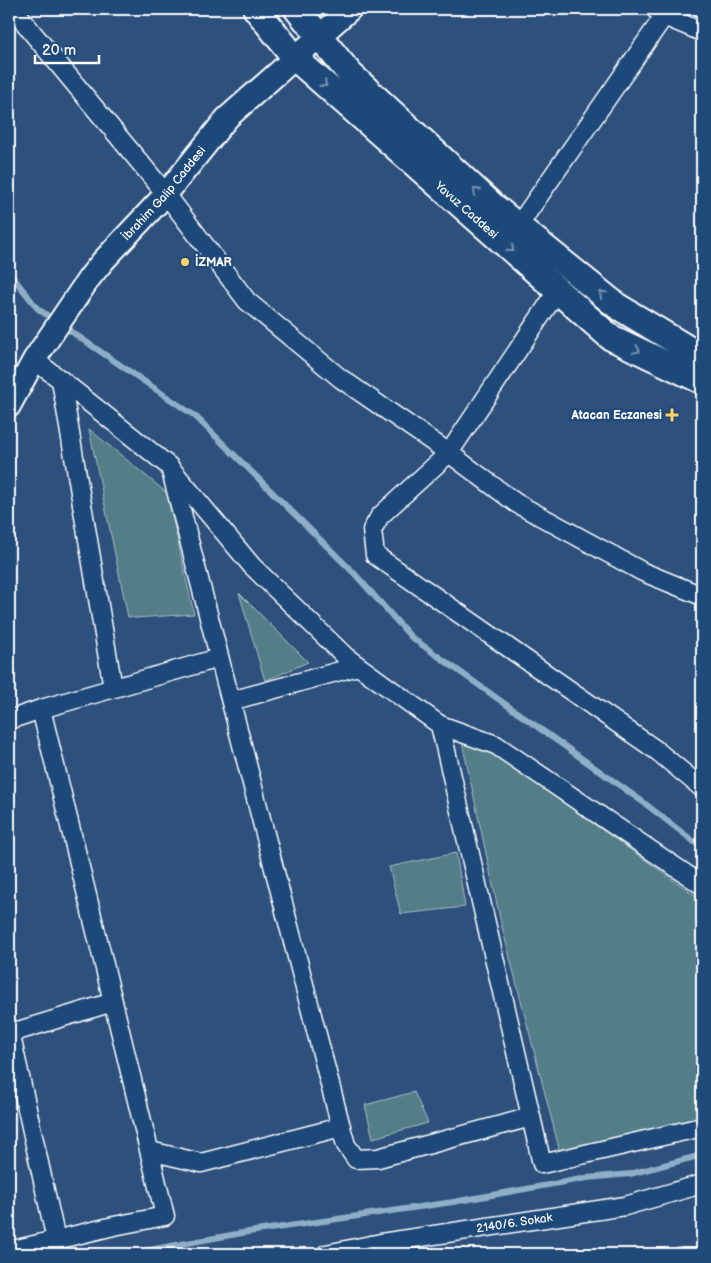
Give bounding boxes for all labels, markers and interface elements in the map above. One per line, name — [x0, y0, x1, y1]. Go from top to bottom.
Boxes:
scale bar — [35, 32, 99, 64]
text: 20 m — [42, 41, 76, 60]
one-way arrow — [318, 78, 327, 87]
street label: İbrahim Galip Caddesi — [118, 143, 209, 244]
street label: Yavuz Caddesi — [431, 178, 501, 242]
one-way arrow — [473, 187, 482, 196]
one-way arrow — [506, 243, 515, 252]
place label: İZMAR — [195, 253, 232, 270]
marker: İZMAR — [179, 256, 191, 268]
one-way arrow — [599, 291, 608, 299]
one-way arrow — [632, 344, 641, 354]
place label: Atacan Eczanesi — [570, 408, 662, 423]
marker: Atacan Eczanesi — [666, 409, 678, 421]
street label: 2140/6. Sokak — [475, 1210, 554, 1236]

